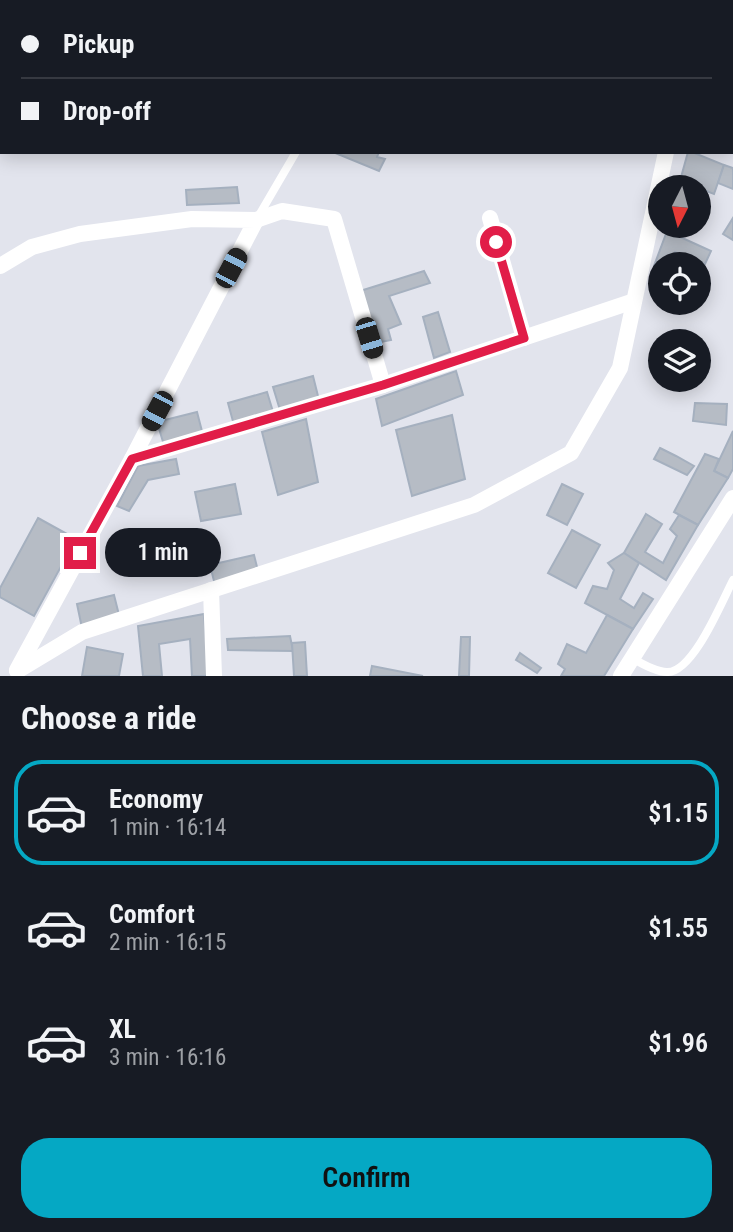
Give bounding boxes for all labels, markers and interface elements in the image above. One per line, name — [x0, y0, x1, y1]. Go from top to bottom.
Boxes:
text: Pickup — [63, 29, 134, 59]
text: Drop-off — [63, 96, 151, 126]
north arrow — [648, 175, 710, 238]
map controls — [648, 175, 711, 392]
route start — [480, 226, 512, 258]
car — [212, 245, 251, 291]
button: locate — [648, 252, 711, 315]
car — [353, 315, 386, 361]
button: layers — [648, 329, 711, 392]
car — [138, 388, 177, 434]
callout: 1 min — [104, 528, 220, 578]
route end — [64, 537, 96, 569]
text: 1 min — [138, 539, 188, 566]
text: Choose a ride — [21, 699, 196, 737]
icon: car — [25, 781, 88, 844]
text: Economy — [109, 784, 203, 814]
text: $1.15 — [648, 798, 708, 828]
text: 1 min · 16:14 — [109, 814, 226, 841]
icon: car — [25, 896, 88, 959]
text: Comfort — [109, 899, 195, 929]
text: $1.55 — [648, 913, 708, 943]
text: 2 min · 16:15 — [109, 929, 226, 956]
icon: car — [25, 1011, 88, 1074]
text: XL — [109, 1014, 136, 1044]
text: $1.96 — [648, 1028, 708, 1058]
text: 3 min · 16:16 — [109, 1044, 226, 1071]
button: Confirm — [21, 1138, 712, 1218]

